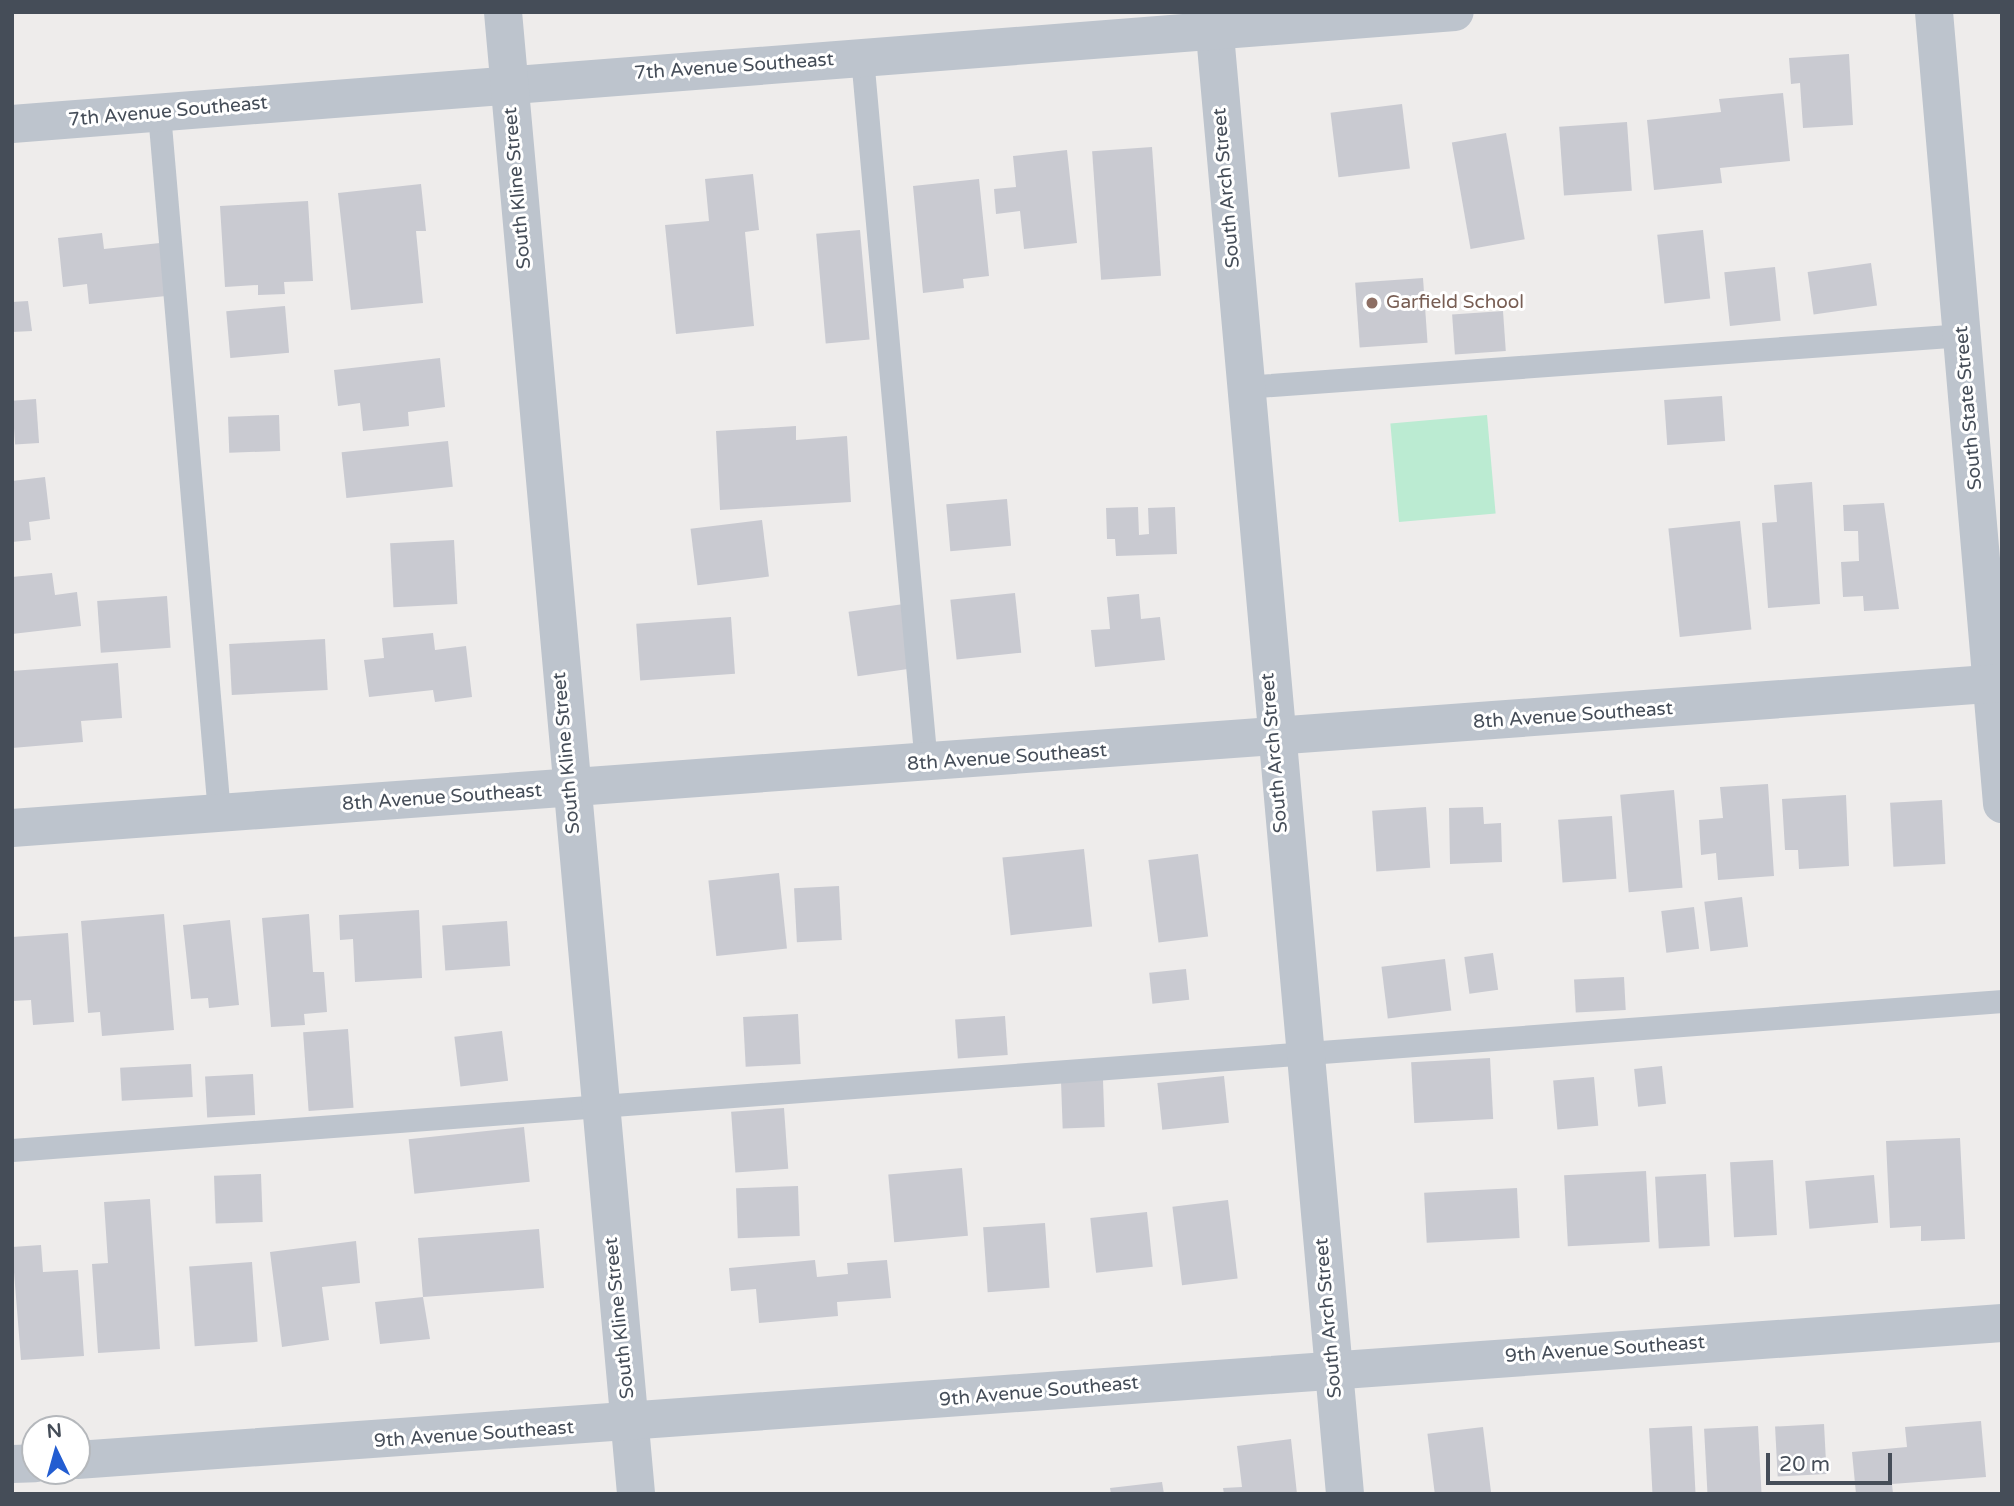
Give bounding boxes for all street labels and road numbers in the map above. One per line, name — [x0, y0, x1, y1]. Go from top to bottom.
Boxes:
street label: 7th Avenue Southeast — [633, 49, 835, 85]
street label: 7th Avenue Southeast — [67, 92, 269, 132]
street label: South Kline Street — [500, 106, 536, 270]
street label: South Arch Street — [1209, 107, 1245, 269]
street label: South State Street — [1950, 325, 1988, 491]
street label: South Kline Street — [549, 671, 585, 835]
street label: South Arch Street — [1257, 672, 1293, 834]
street label: 8th Avenue Southeast — [1472, 698, 1674, 734]
street label: 8th Avenue Southeast — [906, 740, 1108, 776]
street label: 8th Avenue Southeast — [341, 780, 543, 816]
street label: South Kline Street — [600, 1236, 640, 1400]
street label: South Arch Street — [1311, 1237, 1347, 1399]
street label: 9th Avenue Southeast — [1504, 1332, 1706, 1368]
street label: 9th Avenue Southeast — [938, 1372, 1140, 1412]
street label: 9th Avenue Southeast — [373, 1417, 575, 1453]

